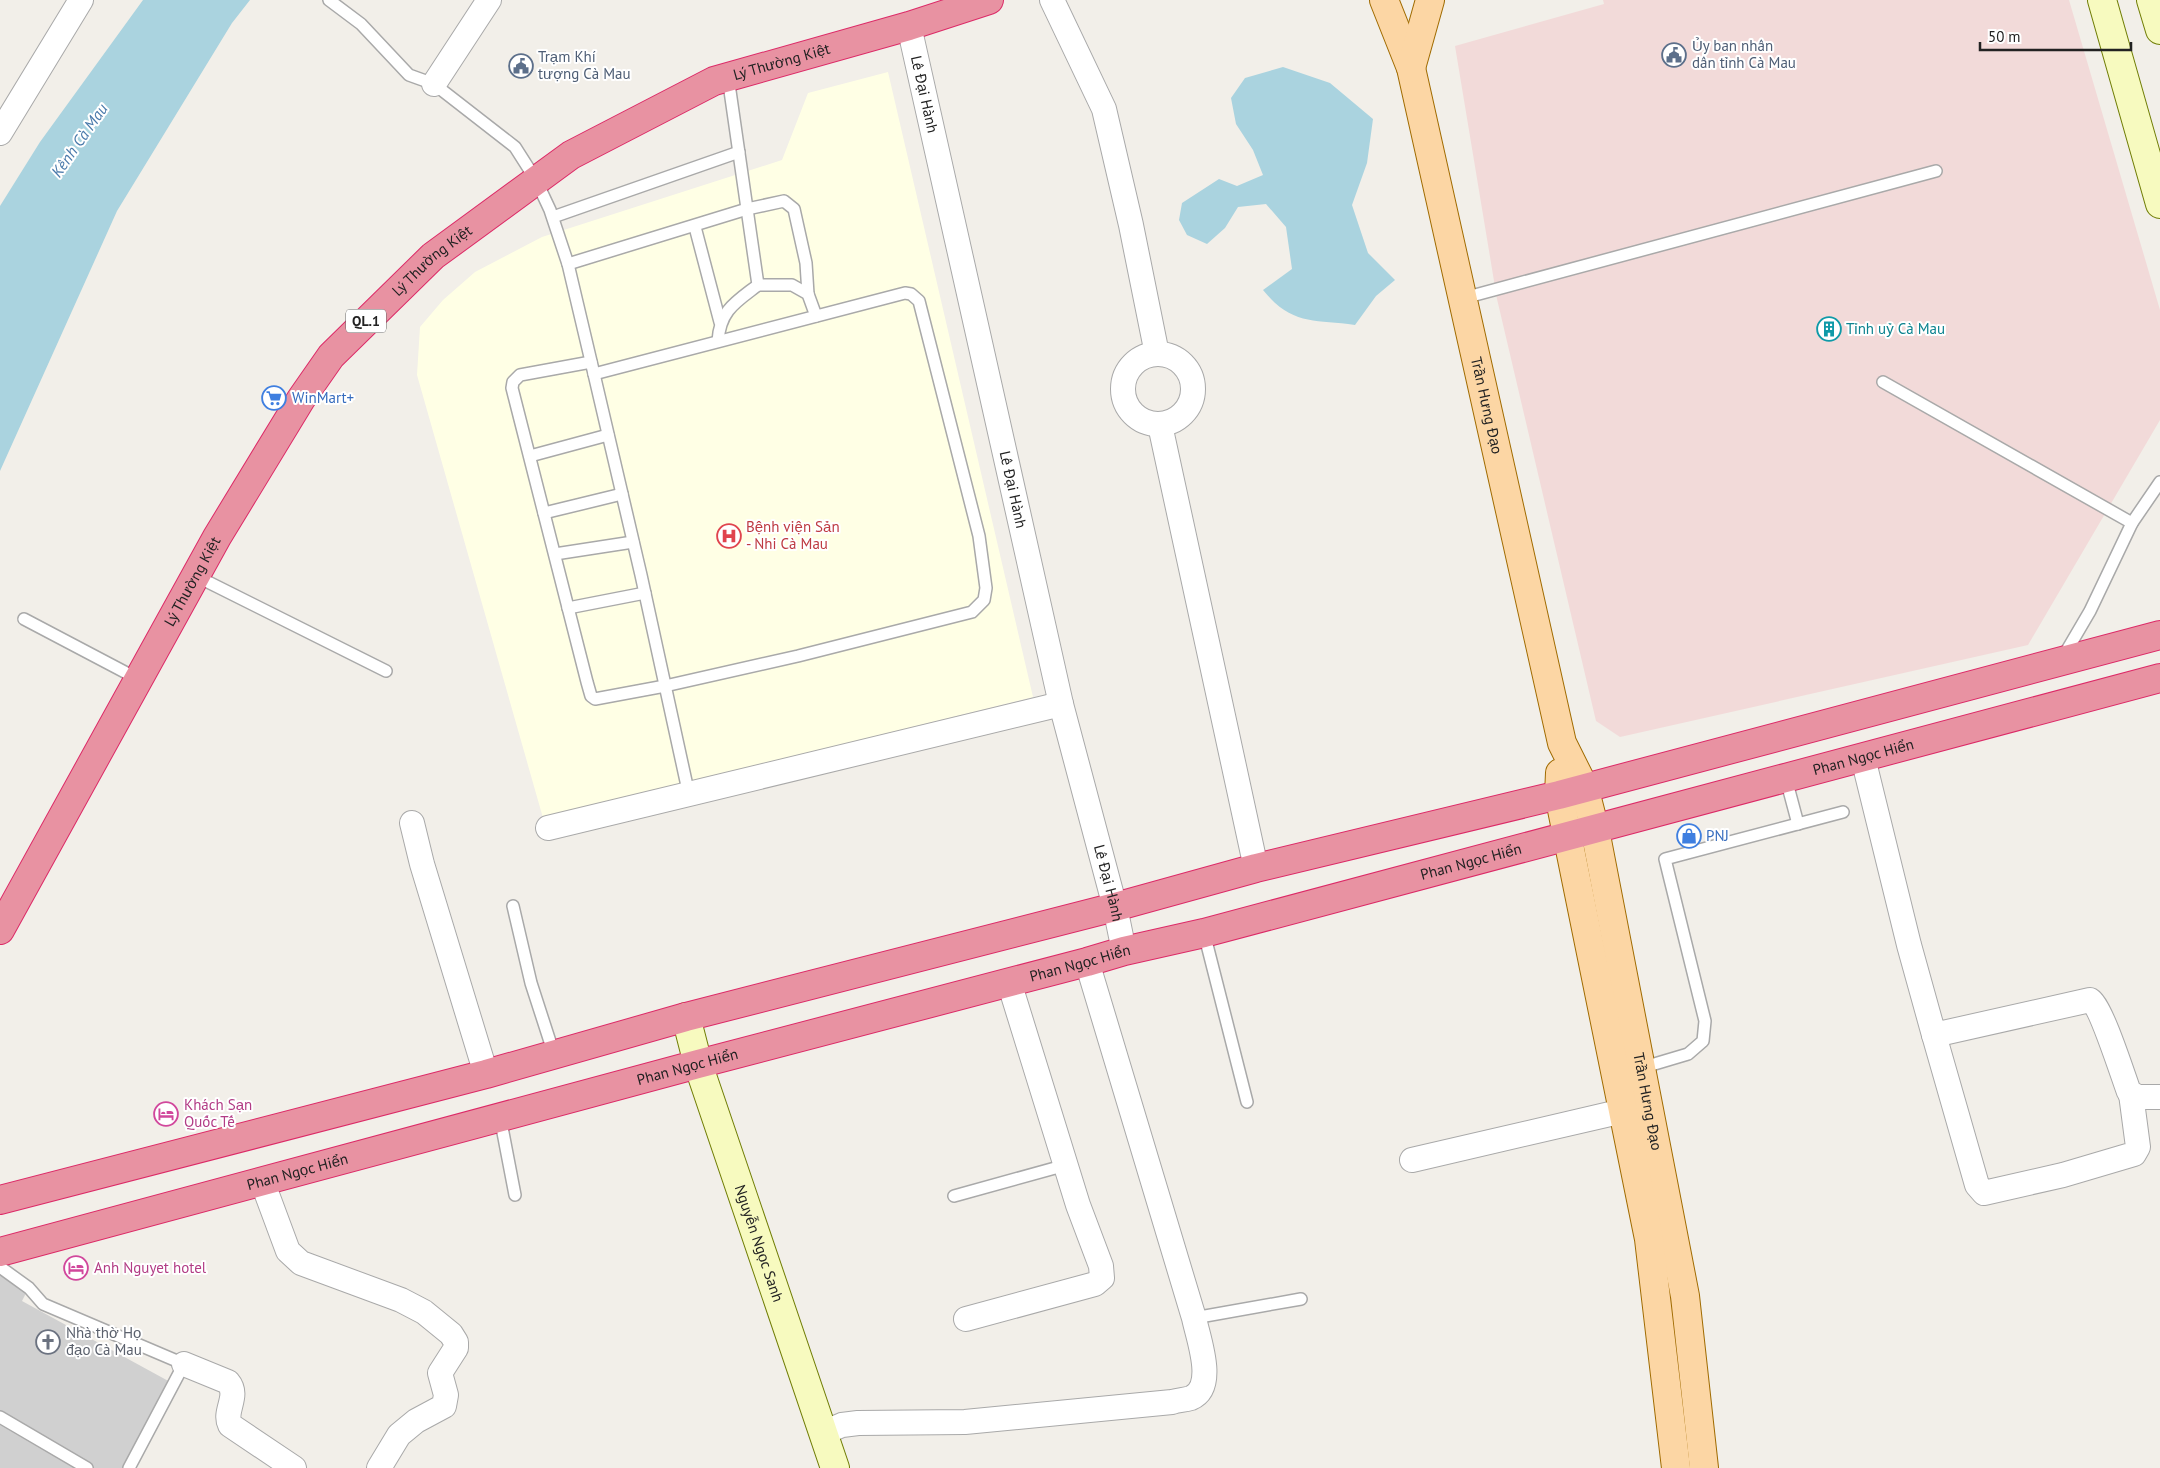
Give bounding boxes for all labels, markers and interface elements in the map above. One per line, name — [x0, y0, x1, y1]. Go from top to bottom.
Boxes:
scale bar — [1980, 20, 2131, 52]
text: 50 m — [1988, 27, 2021, 46]
place label: Ủy ban nhân dân tỉnh Cà Mau — [1692, 36, 1796, 72]
street label: Lý Thường Kiệt — [731, 39, 832, 84]
public building icon: Ủy ban nhân dân tỉnh Cà Mau — [1661, 42, 1687, 68]
place label: Trạm Khí tượng Cà Mau — [538, 47, 631, 83]
public building icon: Trạm Khí tượng Cà Mau — [508, 53, 534, 79]
street label: Lê Đại Hành — [907, 54, 943, 135]
water label: Kênh Cà Mau — [46, 99, 112, 181]
street label: Lý Thường Kiệt — [388, 221, 475, 300]
road number: QL.1 — [346, 310, 386, 332]
building icon: Tỉnh uỷ Cà Mau — [1816, 316, 1842, 342]
place label: Tỉnh uỷ Cà Mau — [1846, 319, 1945, 338]
street label: Trần Hưng Đạo — [1467, 355, 1507, 456]
supermarket icon: WinMart+ — [261, 385, 287, 411]
place label: WinMart+ — [292, 388, 354, 407]
street label: Lê Đại Hành — [996, 449, 1031, 530]
place label: Bệnh viện Sản - Nhi Cà Mau — [746, 517, 840, 553]
hospital icon: Bệnh viện Sản - Nhi Cà Mau — [716, 523, 742, 549]
street label: Lý Thường Kiệt — [160, 533, 224, 630]
street label: Phan Ngọc Hiển — [1811, 734, 1916, 779]
shop icon: PNJ — [1676, 823, 1702, 849]
place label: PNJ — [1706, 826, 1729, 845]
street label: Phan Ngọc Hiển — [1418, 839, 1524, 884]
street label: Lê Đại Hành — [1090, 842, 1128, 923]
street label: Phan Ngọc Hiển — [1027, 940, 1132, 986]
street label: Phan Ngọc Hiển — [635, 1044, 740, 1089]
street label: Trần Hưng Đạo — [1629, 1051, 1667, 1152]
place label: Khách Sạn Quốc Tế — [184, 1095, 252, 1131]
hotel icon: Khách Sạn Quốc Tế — [153, 1101, 179, 1127]
street label: Phan Ngọc Hiển — [245, 1149, 350, 1194]
street label: Nguyễn Ngọc Sanh — [731, 1182, 788, 1304]
hotel icon: Anh Nguyet hotel — [63, 1255, 89, 1281]
place label: Anh Nguyet hotel — [94, 1258, 207, 1277]
place label: Nhà thờ Họ đạo Cà Mau — [66, 1323, 142, 1359]
church icon: Nhà thờ Họ đạo Cà Mau — [35, 1329, 61, 1355]

